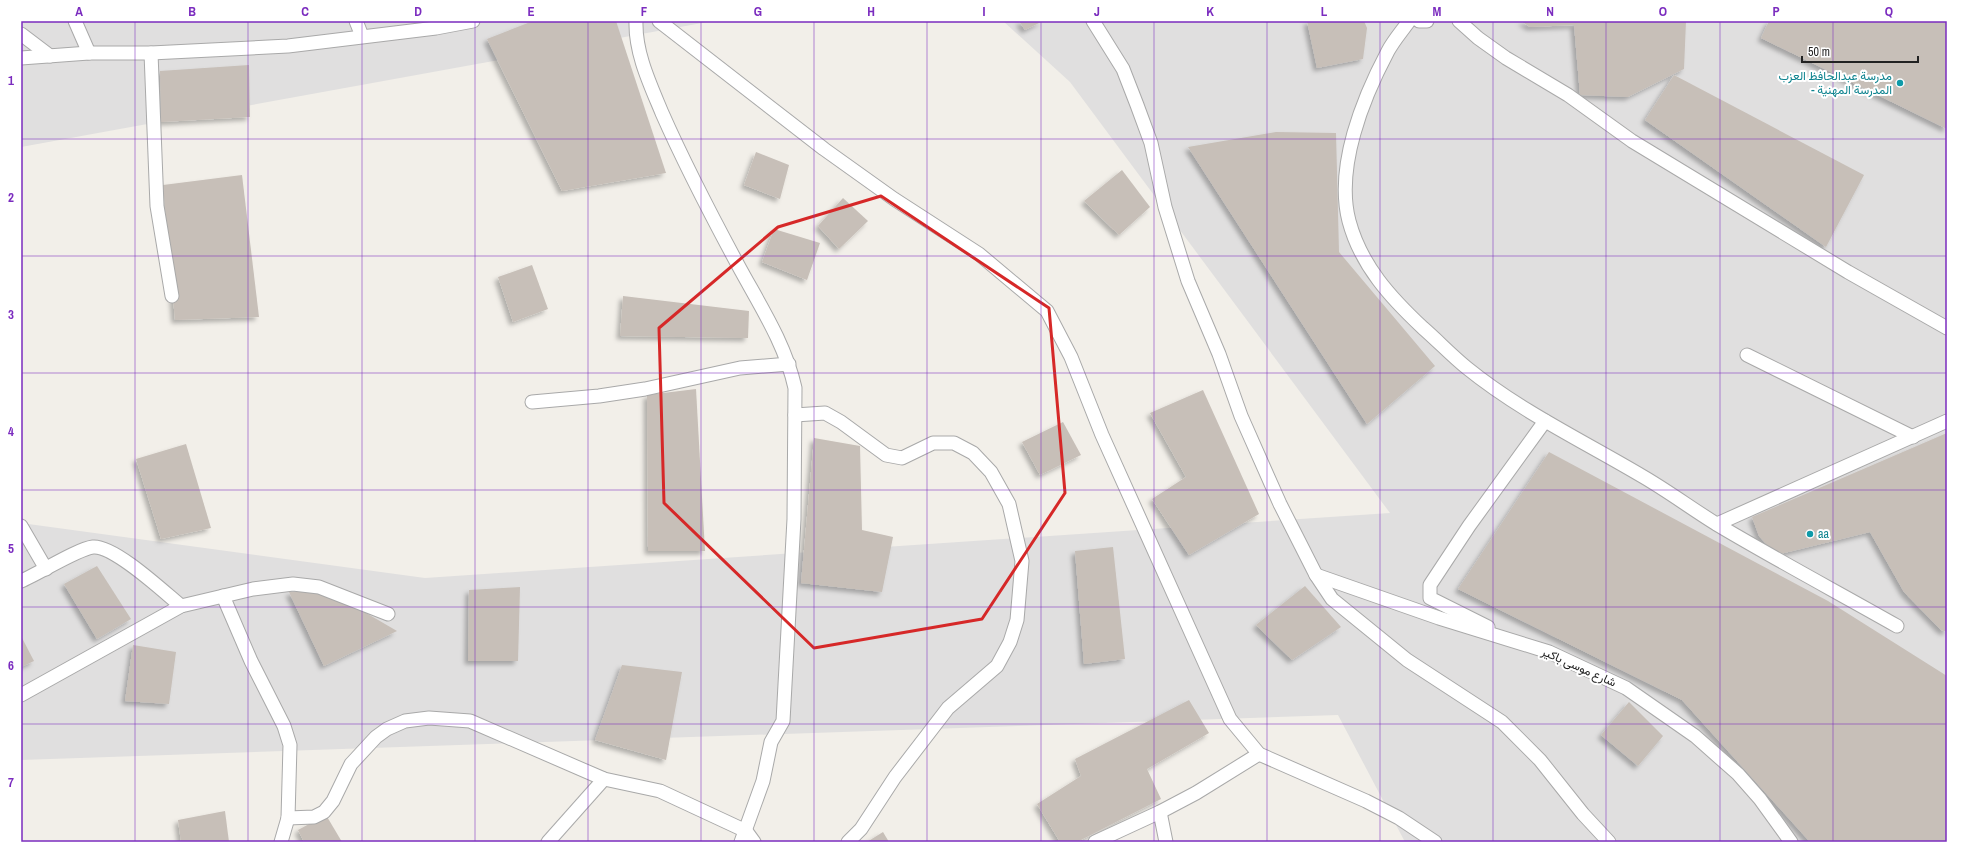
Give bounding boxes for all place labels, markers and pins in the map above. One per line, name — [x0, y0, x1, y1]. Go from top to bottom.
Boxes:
place label: مدرسة عبدالحافظ العزب - المدرسة المهنية — [1779, 68, 1892, 98]
marker: مدرسة عبدالحافظ العزب - المدرسة المهنية — [1895, 78, 1905, 88]
place label: aa — [1818, 526, 1829, 542]
marker: aa — [1805, 529, 1815, 539]

